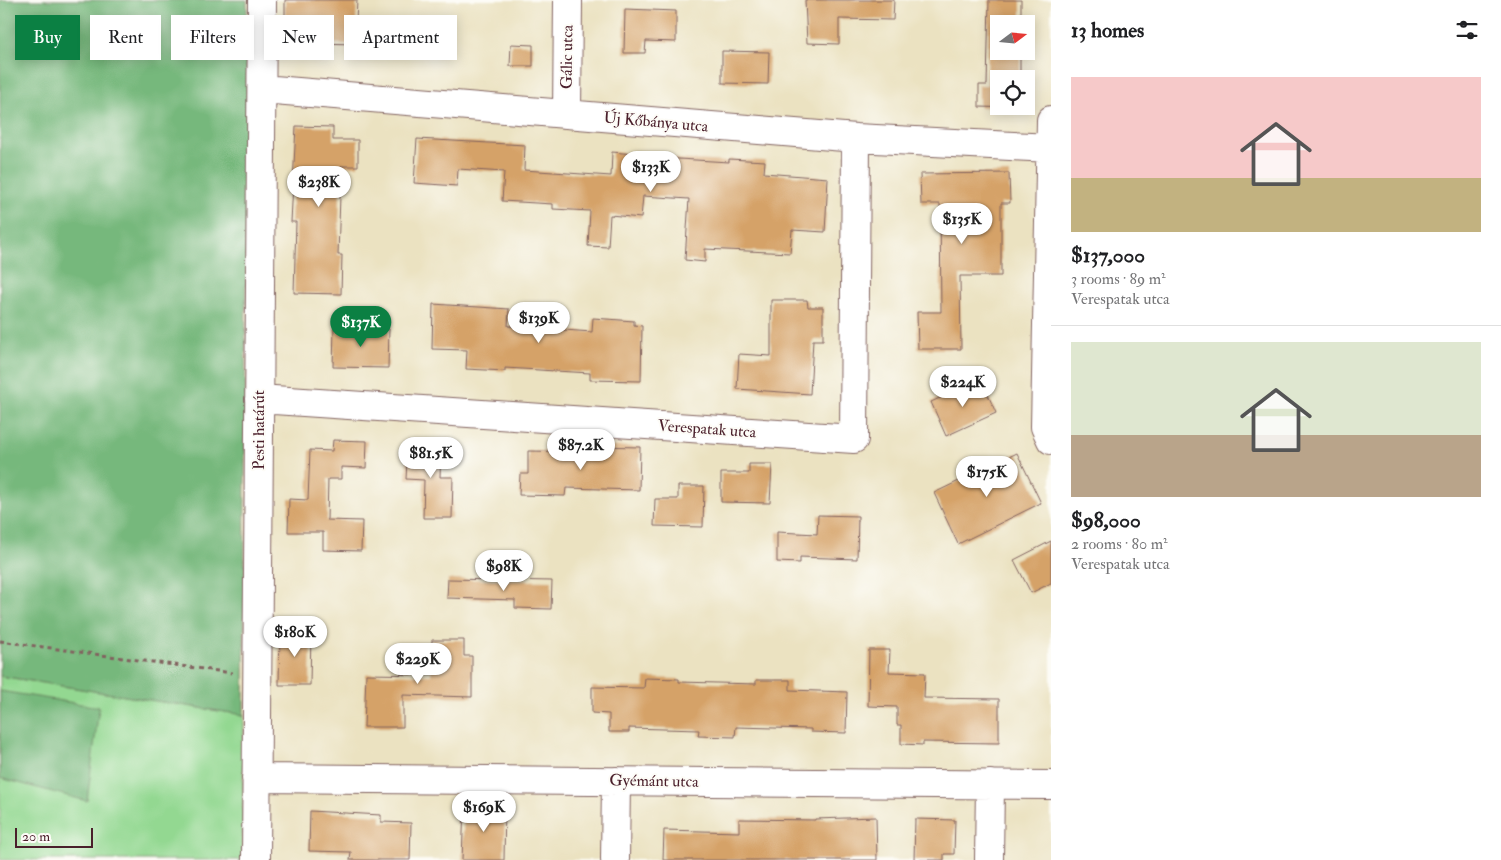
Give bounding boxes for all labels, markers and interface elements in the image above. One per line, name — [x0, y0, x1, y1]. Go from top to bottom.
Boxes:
chip: Buy — [15, 15, 80, 60]
chip: Rent — [90, 15, 161, 60]
chip: Filters — [171, 15, 254, 60]
chip: New — [264, 15, 334, 60]
chip: Apartment — [344, 15, 457, 60]
north arrow — [990, 15, 1035, 60]
map controls — [990, 15, 1035, 115]
icon: filters — [1453, 16, 1481, 44]
text: 13 homes — [1071, 17, 1144, 44]
street label: Gálic utca — [556, 24, 578, 89]
button: locate — [990, 70, 1035, 115]
street label: Új Kőbánya utca — [603, 106, 710, 137]
icon: home — [1231, 109, 1321, 199]
pin: $133K — [616, 150, 686, 193]
text: $133K — [632, 157, 670, 177]
pin: $238K — [284, 166, 354, 208]
text: $238K — [298, 172, 340, 192]
pin: $135K — [927, 202, 997, 245]
text: $135K — [942, 209, 982, 229]
text: $137,000 — [1071, 242, 1145, 269]
text: 3 rooms · 89 m² — [1071, 269, 1166, 289]
text: Verespatak utca — [1071, 289, 1170, 309]
pin: $139K — [504, 302, 574, 344]
pin: $137K — [326, 306, 396, 348]
text: $139K — [519, 308, 559, 328]
text: $137K — [341, 312, 381, 332]
pin: $224K — [928, 366, 998, 408]
text: $224K — [940, 372, 986, 392]
icon: home — [1231, 375, 1321, 465]
street label: Pesti határút — [249, 390, 269, 470]
street label: Verespatak utca — [657, 416, 757, 443]
pin: $87.2K — [540, 428, 622, 471]
text: $87.2K — [558, 435, 604, 455]
pin: $81.5K — [390, 436, 472, 479]
text: $81.5K — [409, 443, 453, 463]
pin: $175K — [952, 456, 1022, 498]
text: $175K — [967, 462, 1007, 482]
text: $98,000 — [1071, 507, 1141, 534]
text: 2 rooms · 80 m² — [1071, 534, 1168, 554]
pin: $98K — [474, 550, 534, 592]
text: Verespatak utca — [1071, 554, 1170, 574]
text: $98K — [486, 556, 522, 576]
pin: $180K — [260, 616, 330, 658]
text: $180K — [274, 622, 316, 642]
pin: $229K — [383, 642, 453, 685]
text: $229K — [396, 649, 440, 669]
street label: Gyémánt utca — [609, 770, 699, 792]
pin: $169K — [449, 790, 519, 833]
text: $169K — [463, 797, 505, 817]
scale bar — [15, 825, 92, 848]
text: 20 m — [22, 828, 50, 845]

